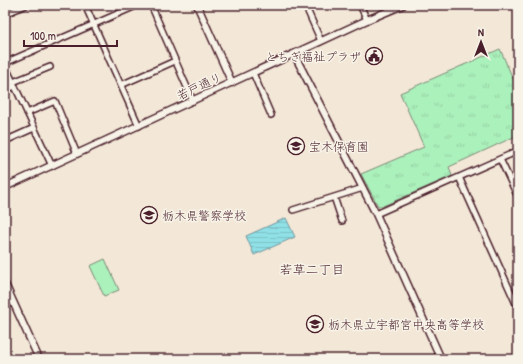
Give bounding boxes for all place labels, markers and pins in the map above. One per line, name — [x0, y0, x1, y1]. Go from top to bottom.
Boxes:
public building icon: とちぎ福祉プラザ — [364, 46, 384, 66]
place label: とちぎ福祉プラザ — [265, 48, 361, 65]
school or university icon: 宝木保育園 — [286, 136, 306, 156]
place label: 宝木保育園 — [309, 138, 369, 155]
school or university icon: 栃木県警察学校 — [139, 205, 159, 225]
place label: 栃木県警察学校 — [162, 207, 246, 224]
school or university icon: 栃木県立宇都宮中央高等学校 — [305, 314, 325, 334]
place label: 栃木県立宇都宮中央高等学校 — [328, 316, 484, 333]

